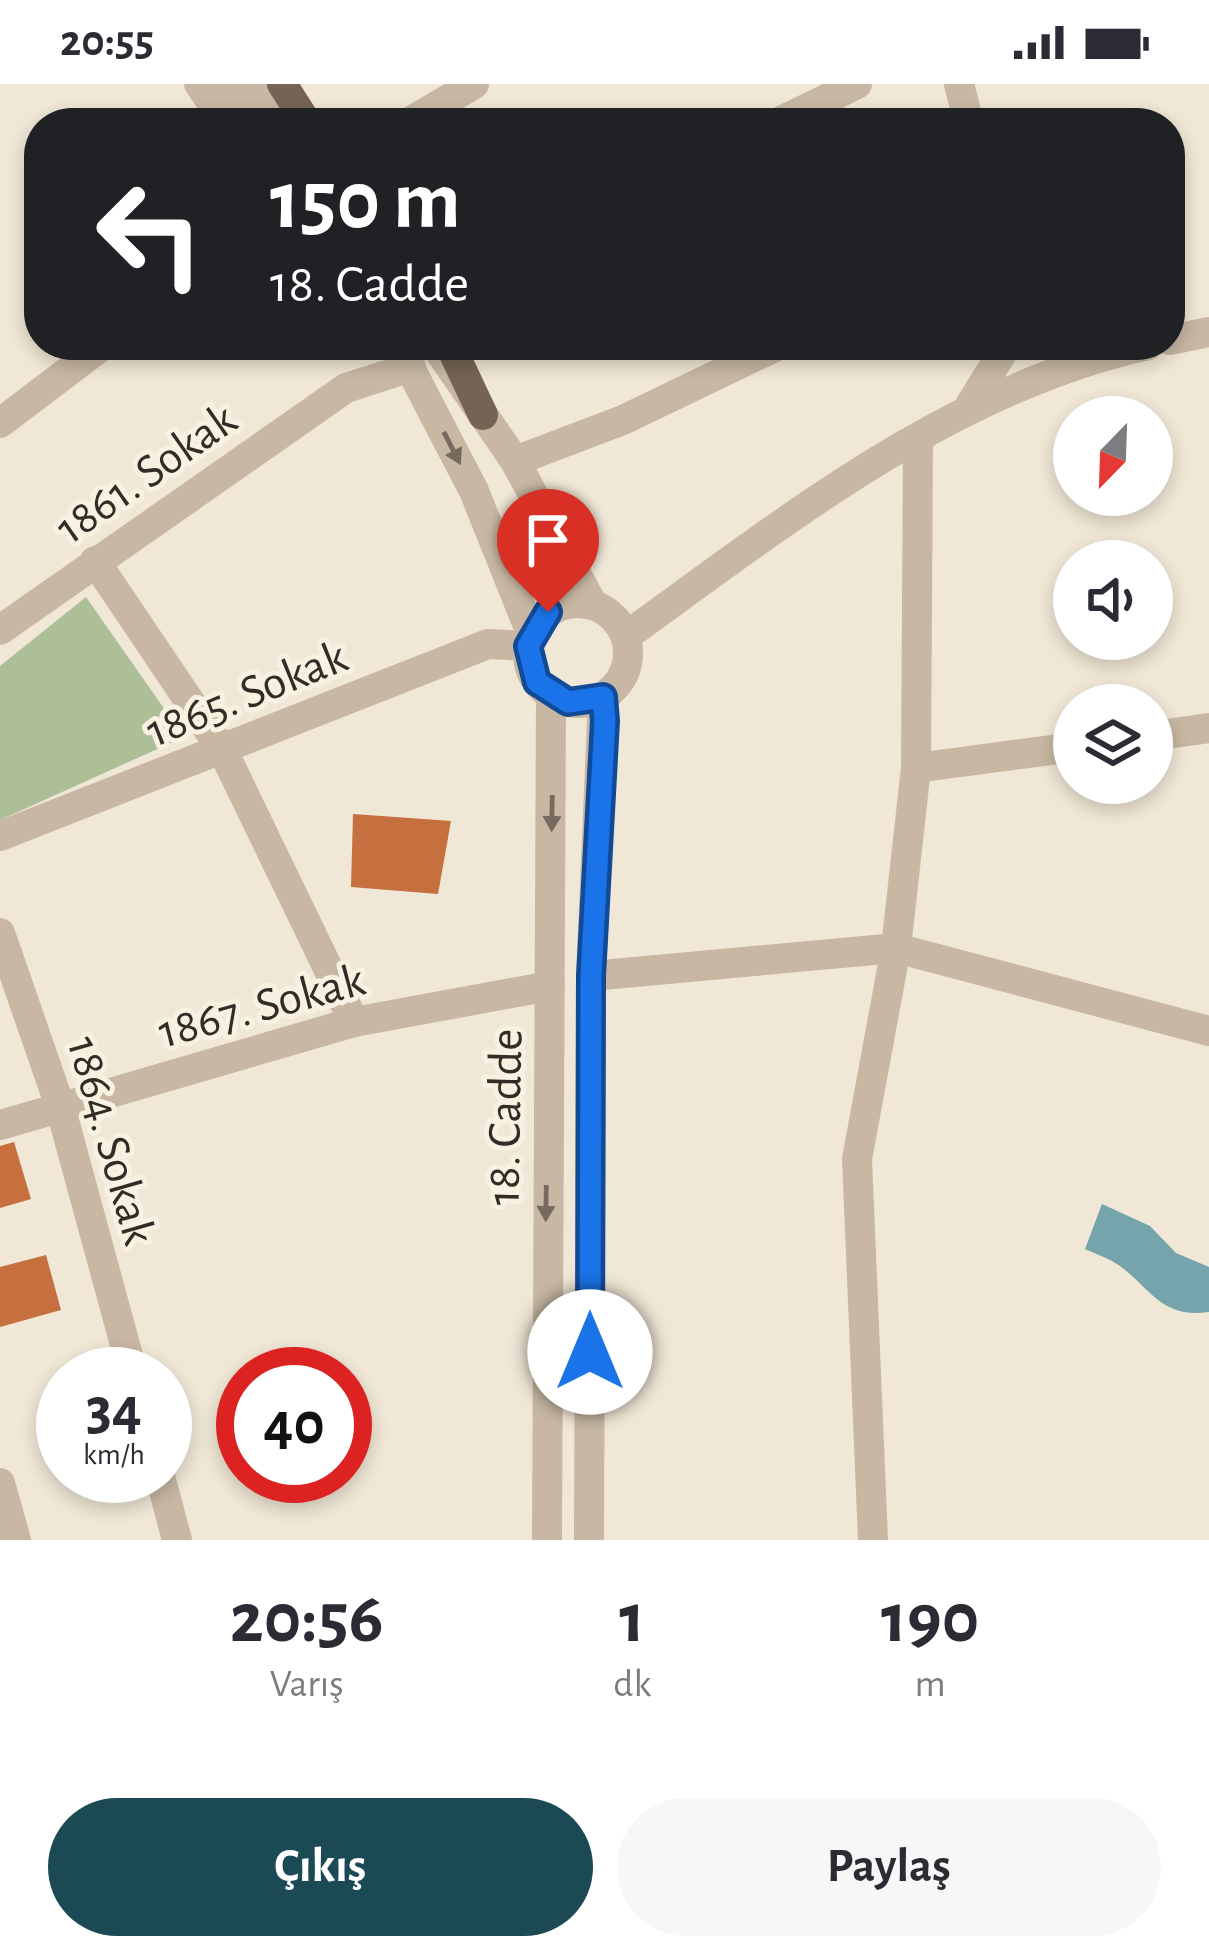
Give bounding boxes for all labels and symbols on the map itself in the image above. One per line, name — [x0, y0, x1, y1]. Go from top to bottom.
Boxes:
street label: 1861. Sokak — [48, 395, 246, 554]
north arrow — [1053, 396, 1173, 516]
one-way arrow — [442, 431, 462, 466]
pin — [497, 489, 599, 612]
street label: 1865. Sokak — [140, 633, 354, 757]
one-way arrow — [542, 795, 561, 833]
street label: 1867. Sokak — [154, 956, 370, 1057]
street label: 18. Cadde — [480, 1028, 532, 1206]
street label: 1864. Sokak — [58, 1031, 163, 1250]
one-way arrow — [537, 1185, 556, 1223]
position arrow — [527, 1289, 653, 1415]
speed limit sign: 40 — [216, 1347, 372, 1503]

